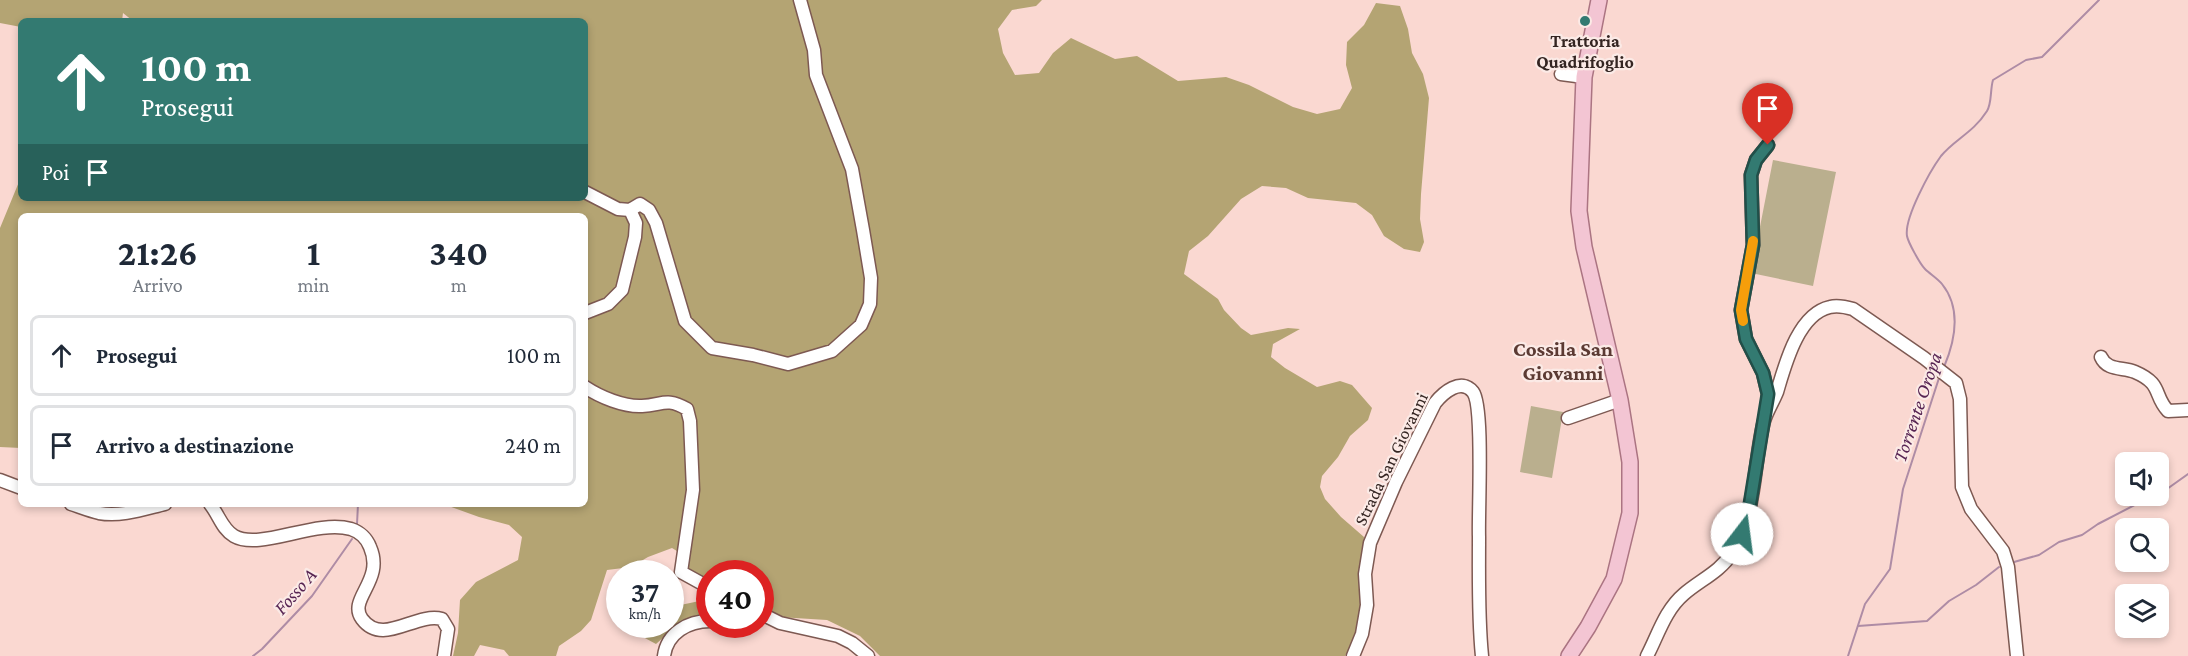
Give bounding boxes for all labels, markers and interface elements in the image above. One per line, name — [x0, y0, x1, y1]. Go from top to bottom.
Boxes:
marker: Trattoria Quadrifoglio — [1578, 14, 1592, 28]
place label: Trattoria Quadrifoglio — [1536, 31, 1634, 72]
icon: ahead — [42, 42, 120, 120]
text: 100 m — [141, 43, 251, 90]
pin — [1742, 83, 1793, 145]
text: Prosegui — [141, 92, 234, 122]
icon: arrive — [1751, 92, 1784, 125]
icon: arrive — [81, 156, 114, 189]
text: Poi — [42, 160, 69, 185]
text: 21:26 — [118, 233, 198, 273]
text: 1 — [307, 233, 320, 273]
text: 340 — [429, 233, 488, 273]
text: Arrivo — [133, 274, 183, 296]
text: min — [297, 274, 330, 296]
text: m — [451, 274, 467, 296]
district label: Cossila San Giovanni — [1513, 337, 1613, 385]
icon: ahead — [45, 339, 78, 372]
text: Prosegui — [96, 343, 177, 368]
text: 100 m — [507, 343, 561, 368]
water label: Torrente Oropa — [1888, 349, 1947, 465]
street label: Strada San Giovanni — [1350, 389, 1432, 529]
icon: arrive — [45, 429, 78, 462]
text: Arrivo a destinazione — [96, 433, 294, 458]
text: 240 m — [505, 433, 561, 458]
map controls — [2115, 452, 2169, 638]
button: sound — [2115, 452, 2169, 506]
position arrow — [1710, 502, 1774, 566]
button: search — [2115, 518, 2169, 572]
speed limit sign: 40 — [696, 560, 774, 638]
water label: Fosso A — [269, 563, 321, 619]
text: 37 — [631, 575, 659, 608]
button: layers — [2115, 584, 2169, 638]
text: km/h — [629, 606, 661, 622]

